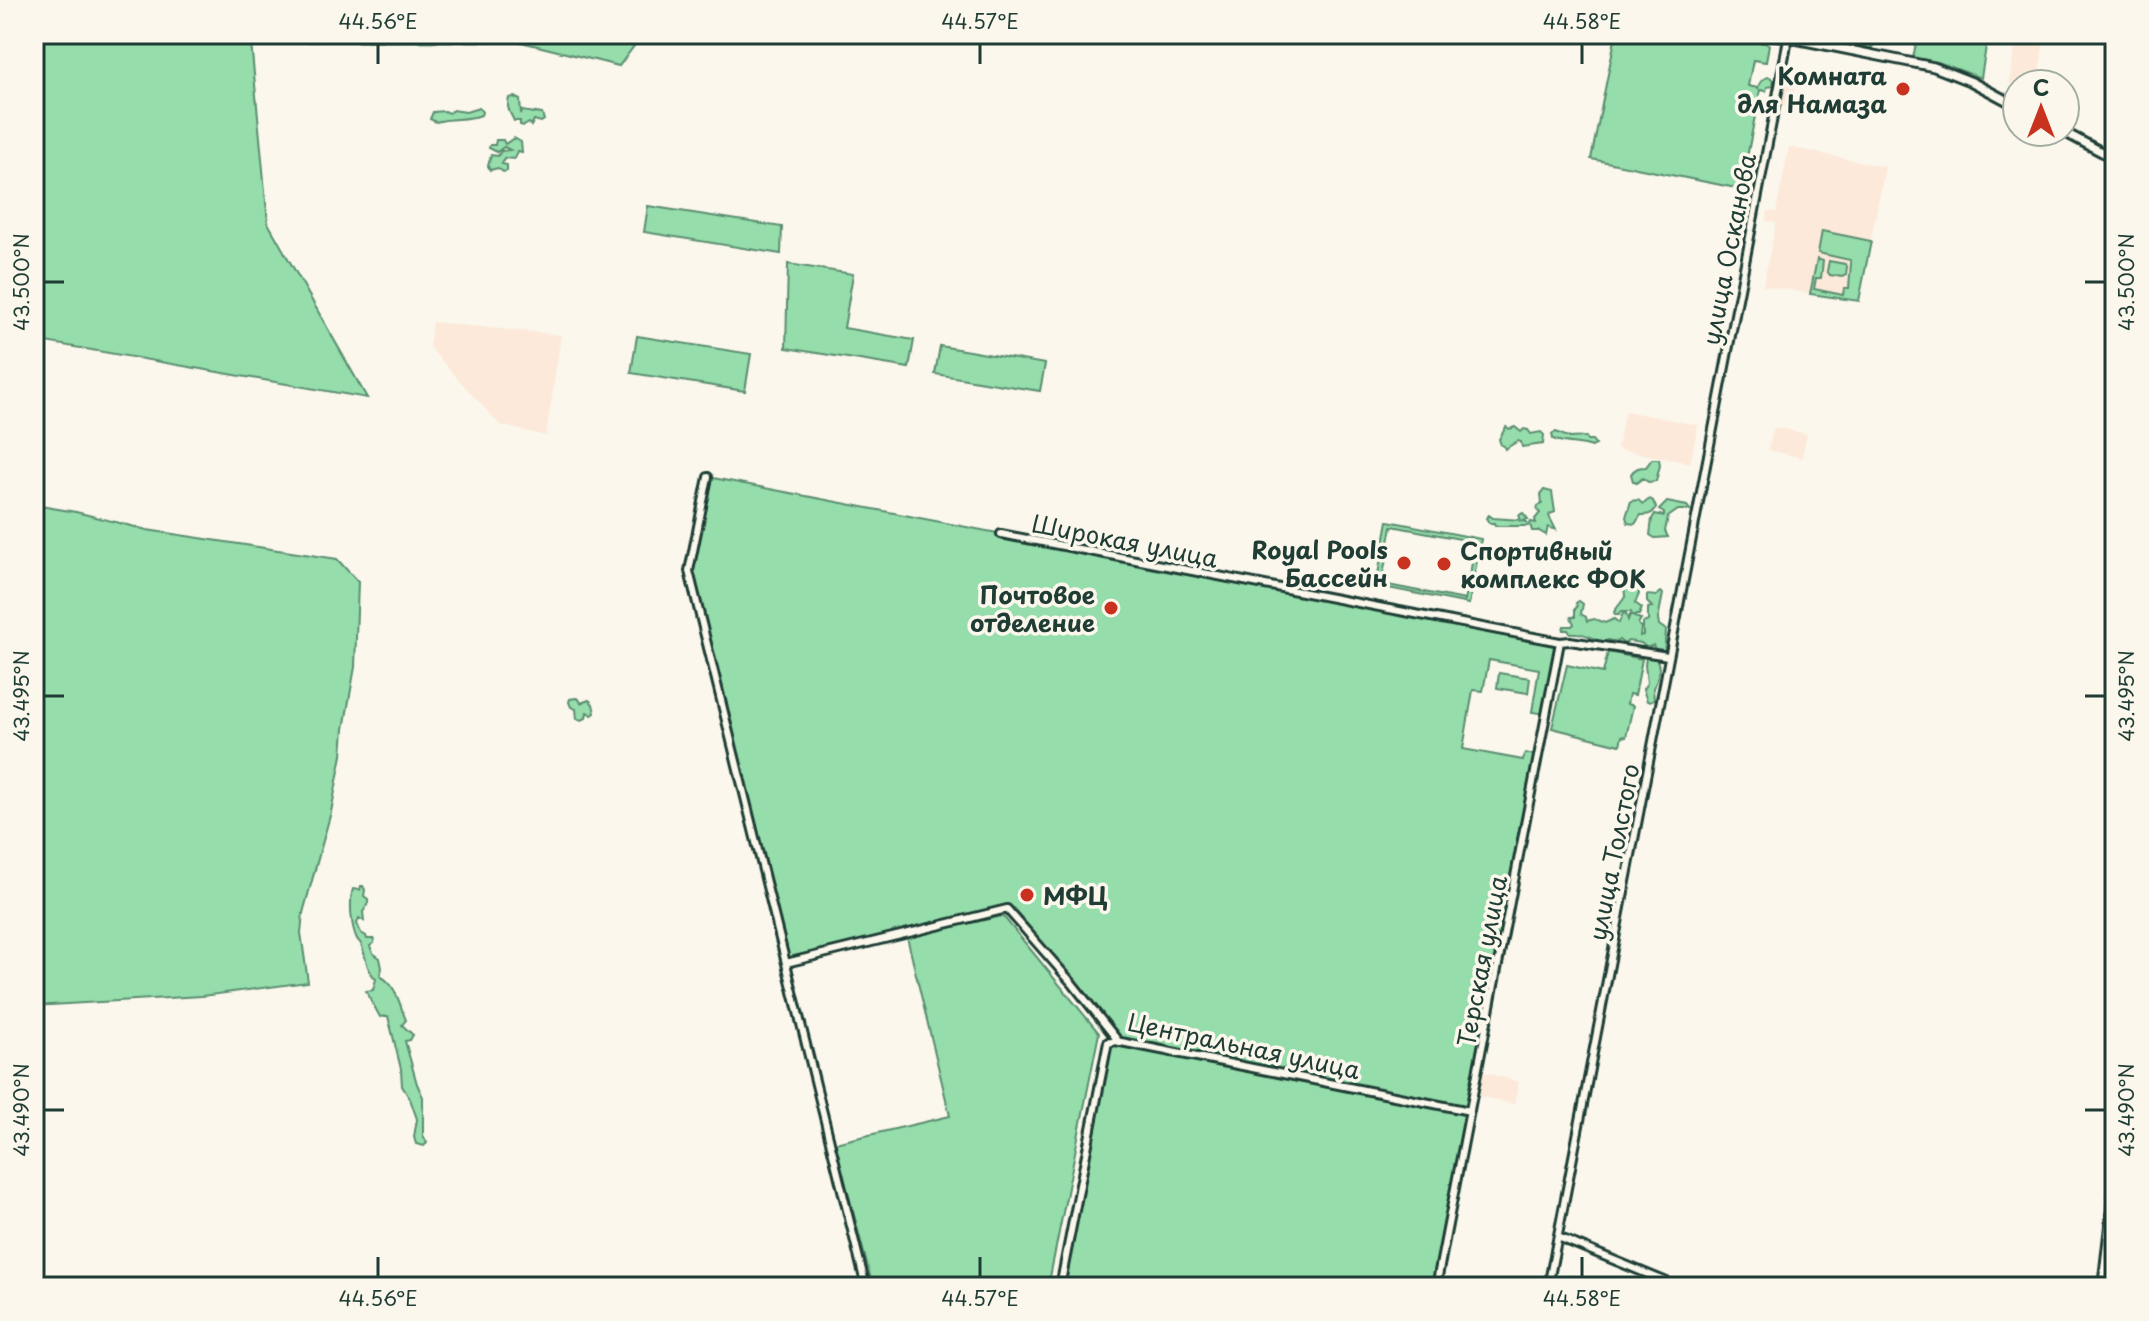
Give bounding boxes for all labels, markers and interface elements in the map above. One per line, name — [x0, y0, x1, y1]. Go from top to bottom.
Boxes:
text: 44.56°E — [338, 6, 418, 36]
text: 44.57°E — [941, 6, 1019, 36]
text: 44.58°E — [1543, 6, 1621, 36]
place label: Комната для Намаза — [1737, 57, 1887, 121]
north arrow — [2001, 68, 2081, 148]
text: С — [2033, 70, 2049, 103]
marker: Комната для Намаза — [1894, 80, 1912, 98]
street label: улица Осканова — [1692, 150, 1764, 348]
text: 43.500°N — [6, 233, 36, 331]
text: 43.500°N — [2111, 233, 2141, 331]
street label: Широкая улица — [1029, 504, 1221, 576]
place label: Royal Pools Бассейн — [1251, 531, 1388, 595]
place label: Спортивный комплекс ФОК — [1460, 532, 1646, 596]
marker: Royal Pools Бассейн — [1395, 554, 1413, 572]
marker: Спортивный комплекс ФОК — [1435, 555, 1453, 573]
place label: Почтовое отделение — [970, 576, 1095, 640]
marker: Почтовое отделение — [1102, 599, 1120, 617]
text: 43.495°N — [6, 650, 36, 742]
text: 43.495°N — [2111, 650, 2141, 742]
street label: улица Толстого — [1578, 760, 1648, 944]
street label: Терская улица — [1447, 872, 1515, 1050]
place label: МФЦ — [1043, 877, 1108, 913]
marker: МФЦ — [1018, 886, 1036, 904]
street label: Центральная улица — [1124, 1003, 1364, 1087]
text: 43.490°N — [6, 1063, 36, 1157]
text: 43.490°N — [2111, 1063, 2141, 1157]
text: 44.56°E — [338, 1283, 418, 1313]
text: 44.57°E — [941, 1283, 1019, 1313]
text: 44.58°E — [1543, 1283, 1621, 1313]

